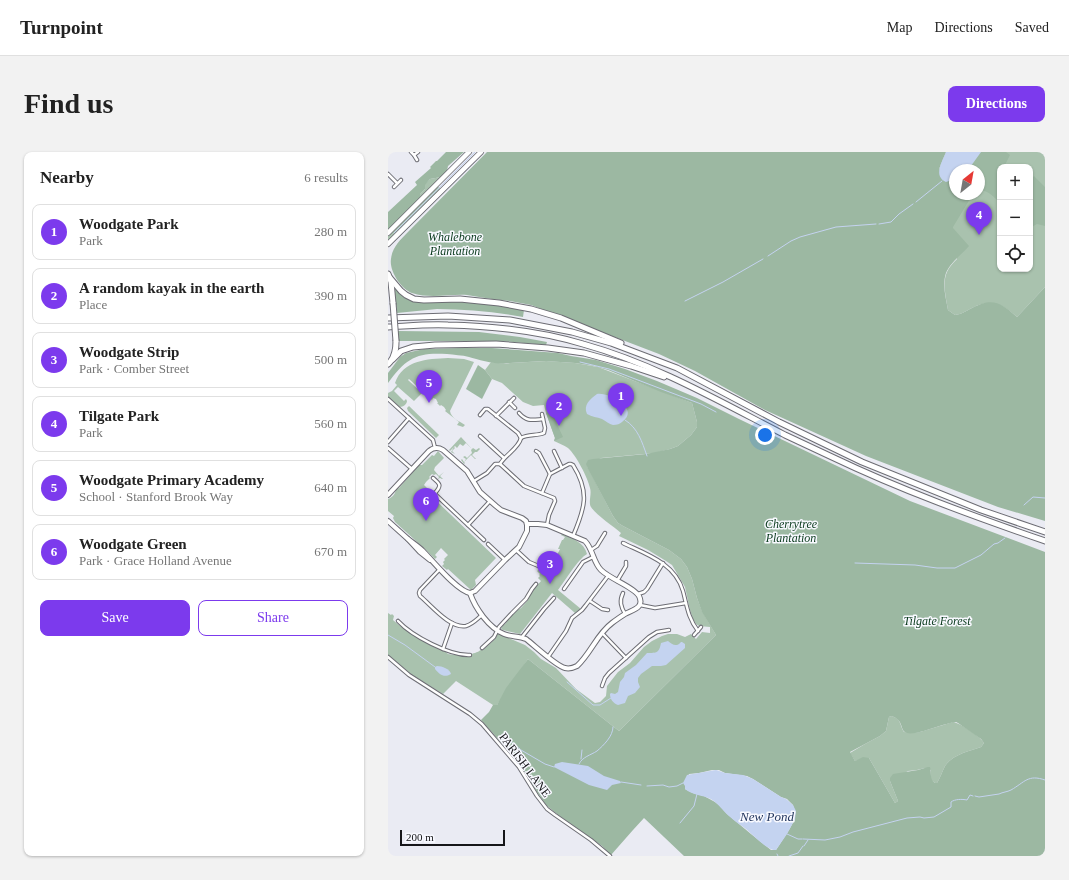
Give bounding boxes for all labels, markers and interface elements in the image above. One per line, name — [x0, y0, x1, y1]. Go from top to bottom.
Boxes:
text: Turnpoint — [20, 17, 103, 38]
text: Map — [887, 20, 912, 35]
text: Directions — [934, 20, 993, 35]
text: Saved — [1015, 20, 1049, 35]
button: Directions — [948, 86, 1045, 122]
text: Find us — [24, 88, 114, 119]
north arrow — [949, 164, 985, 200]
map controls — [997, 164, 1033, 272]
button: + — [997, 164, 1033, 200]
text: Nearby — [40, 168, 94, 187]
text: 6 results — [304, 170, 348, 185]
button: − — [997, 200, 1033, 236]
pin: 4 — [966, 202, 992, 235]
text: Woodgate Park — [79, 216, 179, 232]
text: 1 — [51, 224, 57, 239]
text: 280 m — [314, 224, 347, 239]
park label: Whalebone Plantation — [428, 230, 483, 258]
text: Park — [79, 233, 103, 248]
button: locate — [997, 236, 1033, 272]
text: A random kayak in the earth — [79, 280, 264, 296]
text: 2 — [51, 288, 57, 303]
text: 390 m — [314, 288, 347, 303]
text: Place — [79, 297, 107, 312]
text: Woodgate Strip — [79, 344, 179, 360]
text: 3 — [51, 352, 57, 367]
text: 500 m — [314, 352, 347, 367]
text: Park · Comber Street — [79, 361, 189, 376]
pin: 5 — [416, 370, 442, 403]
pin: 1 — [608, 383, 634, 416]
pin: 2 — [546, 393, 572, 426]
text: Tilgate Park — [79, 408, 159, 424]
text: 4 — [51, 416, 57, 431]
text: 560 m — [314, 416, 347, 431]
text: Park — [79, 425, 103, 440]
your location — [755, 425, 775, 445]
text: Woodgate Primary Academy — [79, 472, 264, 488]
text: 5 — [51, 480, 57, 495]
text: 640 m — [314, 480, 347, 495]
pin: 6 — [413, 488, 439, 521]
text: School · Stanford Brook Way — [79, 489, 233, 504]
park label: Cherrytree Plantation — [765, 517, 818, 545]
text: Woodgate Green — [79, 536, 187, 552]
text: 6 — [51, 544, 57, 559]
text: 670 m — [314, 544, 347, 559]
pin: 3 — [537, 551, 563, 584]
text: Park · Grace Holland Avenue — [79, 553, 232, 568]
button: Save — [40, 600, 190, 636]
button: Share — [198, 600, 348, 636]
park label: Tilgate Forest — [903, 614, 971, 628]
street label: PARISH LANE — [496, 730, 554, 800]
water label: New Pond — [739, 809, 794, 824]
scale bar — [400, 828, 505, 847]
text: 200 m — [406, 831, 434, 843]

